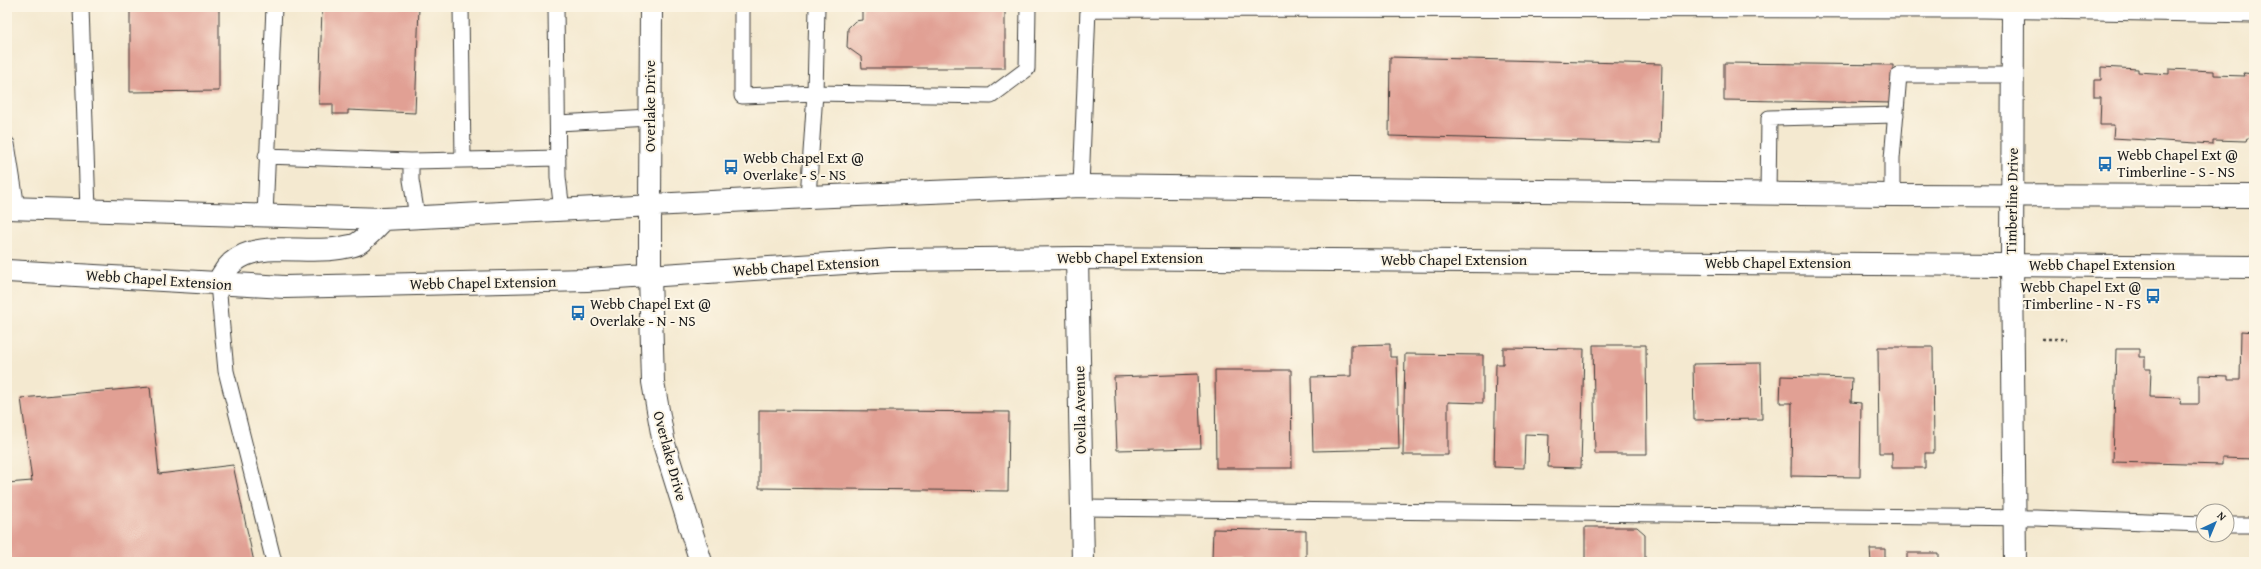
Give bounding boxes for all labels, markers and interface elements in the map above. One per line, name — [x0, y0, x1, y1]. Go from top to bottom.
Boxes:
street label: Overlake Drive — [639, 60, 660, 152]
place label: Webb Chapel Ext @ Timberline - S - NS — [2117, 144, 2238, 182]
place label: Webb Chapel Ext @ Overlake - S - NS — [743, 147, 864, 185]
street label: Timberline Drive — [2000, 147, 2023, 255]
bus stop icon: Webb Chapel Ext @ Timberline - S - NS — [2096, 155, 2114, 173]
bus stop icon: Webb Chapel Ext @ Overlake - S - NS — [722, 158, 740, 176]
street label: Webb Chapel Extension — [1057, 247, 1204, 268]
street label: Webb Chapel Extension — [1381, 249, 1528, 270]
street label: Webb Chapel Extension — [732, 250, 880, 281]
street label: Webb Chapel Extension — [1705, 252, 1852, 273]
street label: Webb Chapel Extension — [2029, 254, 2176, 275]
street label: Webb Chapel Extension — [85, 264, 233, 295]
street label: Webb Chapel Extension — [410, 271, 557, 294]
place label: Webb Chapel Ext @ Timberline - N - FS — [2020, 276, 2141, 314]
bus stop icon: Webb Chapel Ext @ Timberline - N - FS — [2144, 287, 2162, 305]
place label: Webb Chapel Ext @ Overlake - N - NS — [590, 293, 711, 331]
bus stop icon: Webb Chapel Ext @ Overlake - N - NS — [569, 304, 587, 322]
street label: Ovella Avenue — [1068, 366, 1091, 454]
street label: Overlake Drive — [648, 409, 693, 503]
north arrow — [2195, 503, 2235, 543]
text: N — [2214, 507, 2231, 525]

